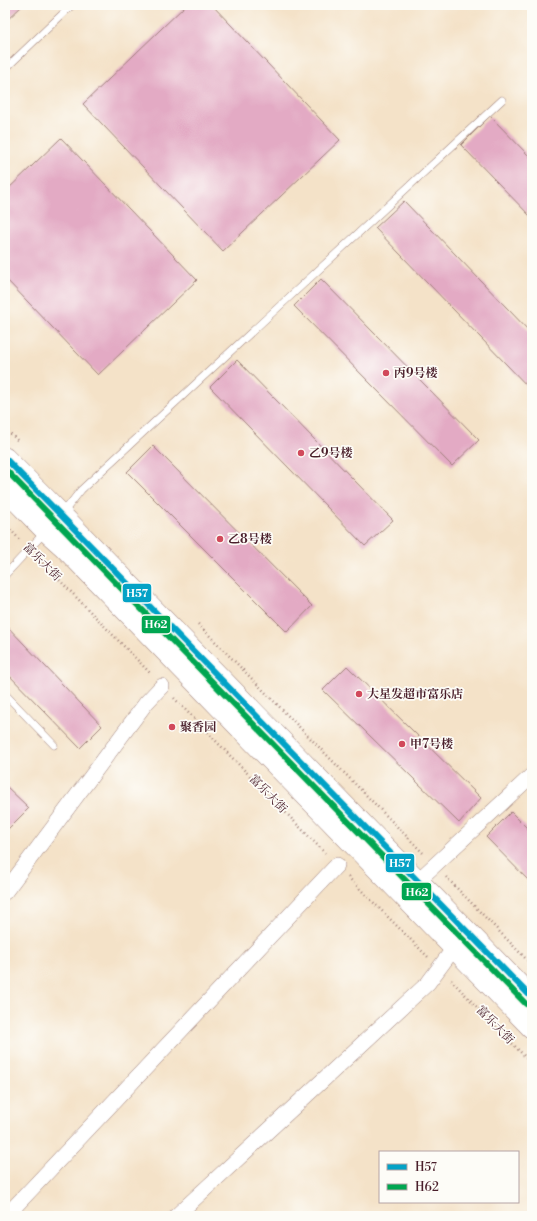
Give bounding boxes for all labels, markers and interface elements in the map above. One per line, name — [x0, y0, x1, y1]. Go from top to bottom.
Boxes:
place label: 丙9号楼 — [394, 366, 438, 381]
marker: 丙9号楼 — [381, 368, 391, 378]
place label: 乙9号楼 — [309, 446, 353, 461]
marker: 乙9号楼 — [296, 448, 306, 458]
place label: 乙8号楼 — [228, 532, 272, 547]
marker: 乙8号楼 — [215, 534, 225, 544]
street label: 富乐大街 — [20, 540, 65, 585]
line badge: H57 — [122, 583, 152, 603]
text: H57 — [126, 587, 149, 601]
line badge: H62 — [141, 615, 171, 634]
text: H62 — [145, 618, 168, 632]
place label: 大星发超市富乐店 — [367, 687, 463, 702]
marker: 大星发超市富乐店 — [354, 689, 364, 699]
place label: 聚香园 — [180, 720, 216, 735]
marker: 聚香园 — [167, 722, 177, 732]
place label: 甲7号楼 — [410, 737, 453, 752]
marker: 甲7号楼 — [397, 739, 407, 749]
street label: 富乐大街 — [246, 772, 291, 817]
line badge: H57 — [385, 853, 415, 873]
text: H57 — [389, 857, 412, 871]
line badge: H62 — [401, 882, 432, 901]
text: H62 — [406, 886, 429, 900]
street label: 富乐大街 — [473, 1003, 518, 1048]
legend — [379, 1151, 519, 1203]
text: H57 — [415, 1160, 437, 1175]
text: H62 — [415, 1180, 439, 1195]

